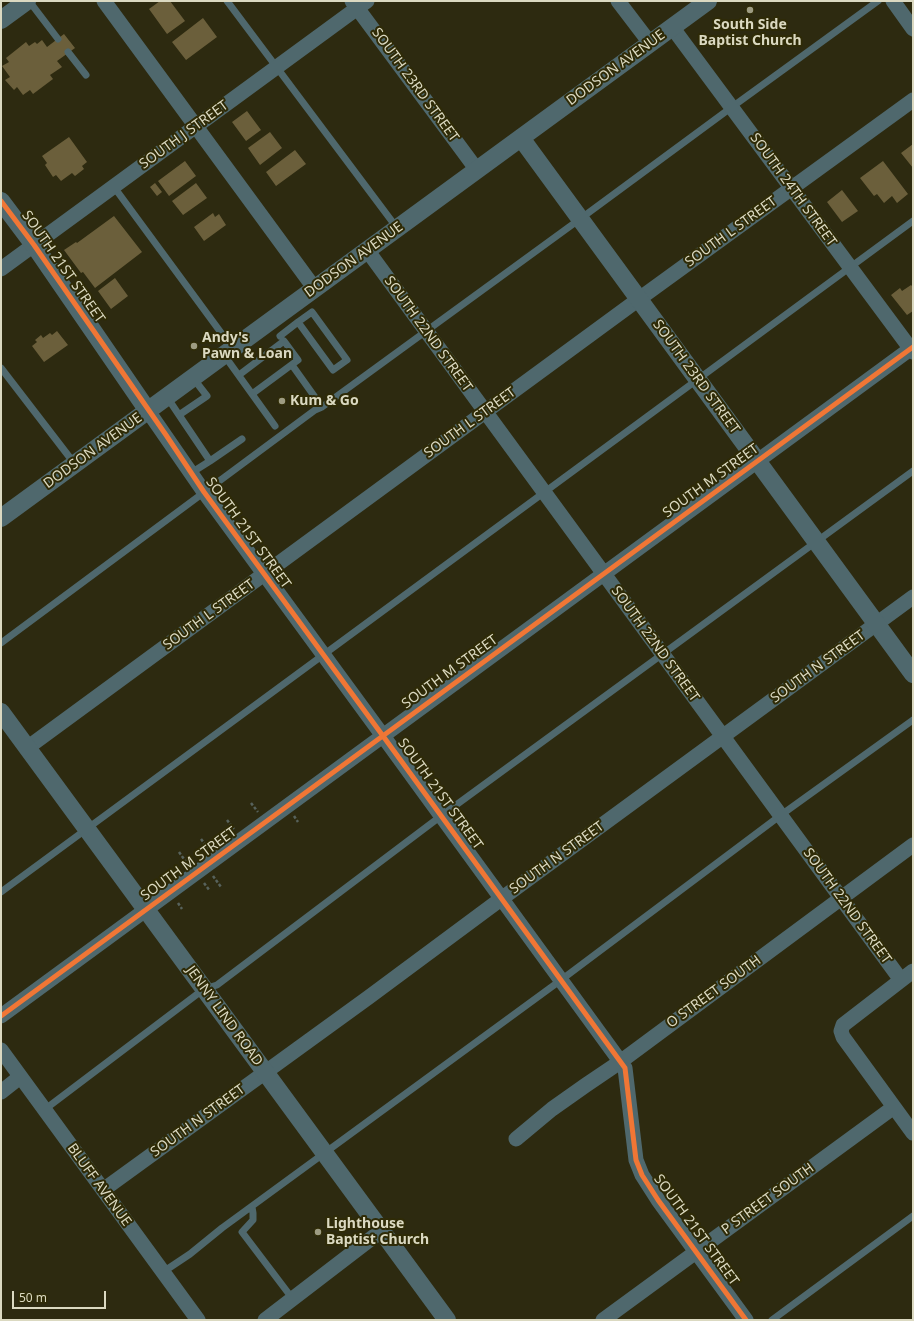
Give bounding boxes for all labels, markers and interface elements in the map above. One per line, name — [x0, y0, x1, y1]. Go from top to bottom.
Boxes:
marker: South Side Baptist Church — [745, 5, 755, 15]
place label: South Side Baptist Church — [698, 17, 802, 50]
street label: SOUTH 23RD STREET — [368, 25, 462, 145]
street label: DODSON AVENUE — [564, 27, 668, 109]
street label: SOUTH J STREET — [136, 97, 232, 173]
street label: SOUTH 24TH STREET — [746, 130, 840, 250]
street label: SOUTH L STREET — [682, 193, 780, 271]
street label: SOUTH 21ST STREET — [18, 208, 108, 326]
street label: DODSON AVENUE — [302, 219, 406, 301]
street label: SOUTH 22ND STREET — [380, 273, 476, 395]
street label: SOUTH 23RD STREET — [649, 317, 743, 437]
place label: Andy's Pawn & Loan — [202, 330, 292, 362]
marker: Andy's Pawn & Loan — [189, 341, 199, 351]
street label: SOUTH L STREET — [421, 384, 519, 462]
place label: Kum & Go — [290, 393, 359, 409]
marker: Kum & Go — [277, 396, 287, 406]
street label: DODSON AVENUE — [41, 410, 145, 492]
street label: SOUTH M STREET — [660, 441, 762, 521]
street label: SOUTH 21ST STREET — [202, 474, 294, 592]
street label: SOUTH L STREET — [160, 576, 258, 654]
street label: SOUTH 22ND STREET — [607, 583, 703, 705]
street label: SOUTH N STREET — [768, 627, 868, 707]
street label: SOUTH M STREET — [399, 632, 501, 712]
street label: SOUTH 21ST STREET — [394, 735, 486, 853]
street label: SOUTH N STREET — [507, 818, 607, 898]
street label: SOUTH M STREET — [138, 824, 240, 904]
street label: SOUTH 22ND STREET — [799, 845, 895, 967]
street label: O STREET SOUTH — [663, 952, 765, 1032]
street label: JENNY LIND ROAD — [182, 963, 266, 1069]
street label: SOUTH N STREET — [148, 1081, 248, 1161]
street label: BLUFF AVENUE — [63, 1140, 135, 1230]
street label: P STREET SOUTH — [718, 1160, 818, 1238]
street label: SOUTH 21ST STREET — [650, 1171, 742, 1289]
place label: Lighthouse Baptist Church — [326, 1216, 429, 1248]
marker: Lighthouse Baptist Church — [313, 1227, 323, 1237]
scale bar — [14, 1283, 108, 1309]
text: 50 m — [19, 1289, 47, 1306]

